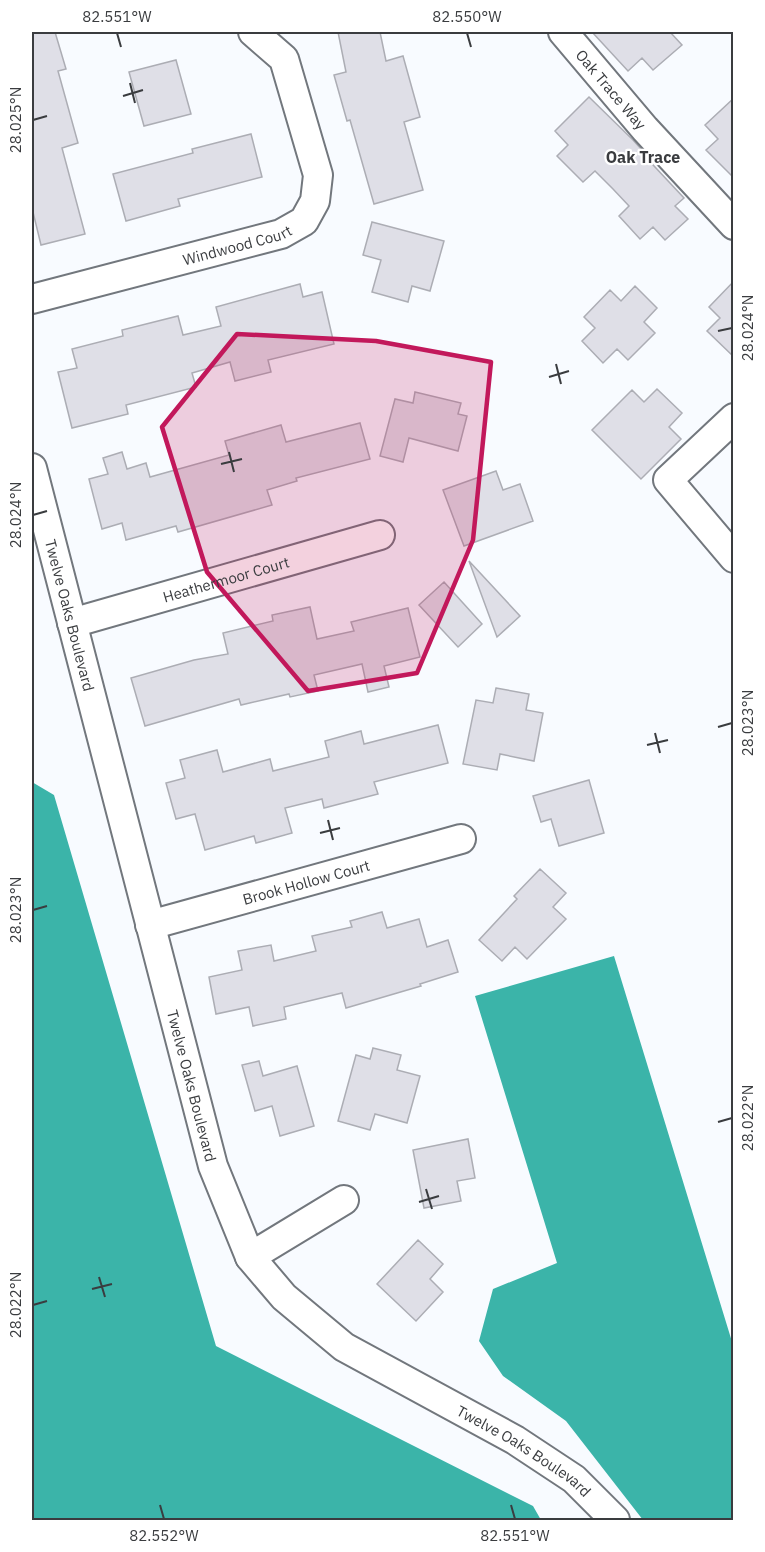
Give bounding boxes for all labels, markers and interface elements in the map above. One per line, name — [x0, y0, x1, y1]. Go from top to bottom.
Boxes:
text: 82.551°W — [82, 7, 152, 26]
text: 82.550°W — [432, 7, 502, 26]
street label: Oak Trace Way — [572, 45, 651, 134]
text: 28.025°N — [6, 87, 25, 153]
district label: Oak Trace — [606, 147, 680, 167]
street label: Windwood Court — [181, 220, 295, 269]
text: 28.024°N — [738, 295, 757, 361]
text: 28.024°N — [6, 482, 25, 548]
street label: Twelve Oaks Boulevard — [41, 537, 99, 693]
street label: Heathermoor Court — [160, 552, 291, 606]
text: 28.023°N — [738, 690, 757, 756]
street label: Brook Hollow Court — [240, 855, 372, 908]
text: 28.023°N — [6, 877, 25, 943]
street label: Twelve Oaks Boulevard — [163, 1008, 221, 1164]
text: 28.022°N — [738, 1085, 757, 1151]
text: 28.022°N — [6, 1272, 25, 1338]
street label: Twelve Oaks Boulevard — [454, 1401, 595, 1500]
text: 82.552°W — [129, 1526, 199, 1545]
text: 82.551°W — [480, 1526, 550, 1545]

